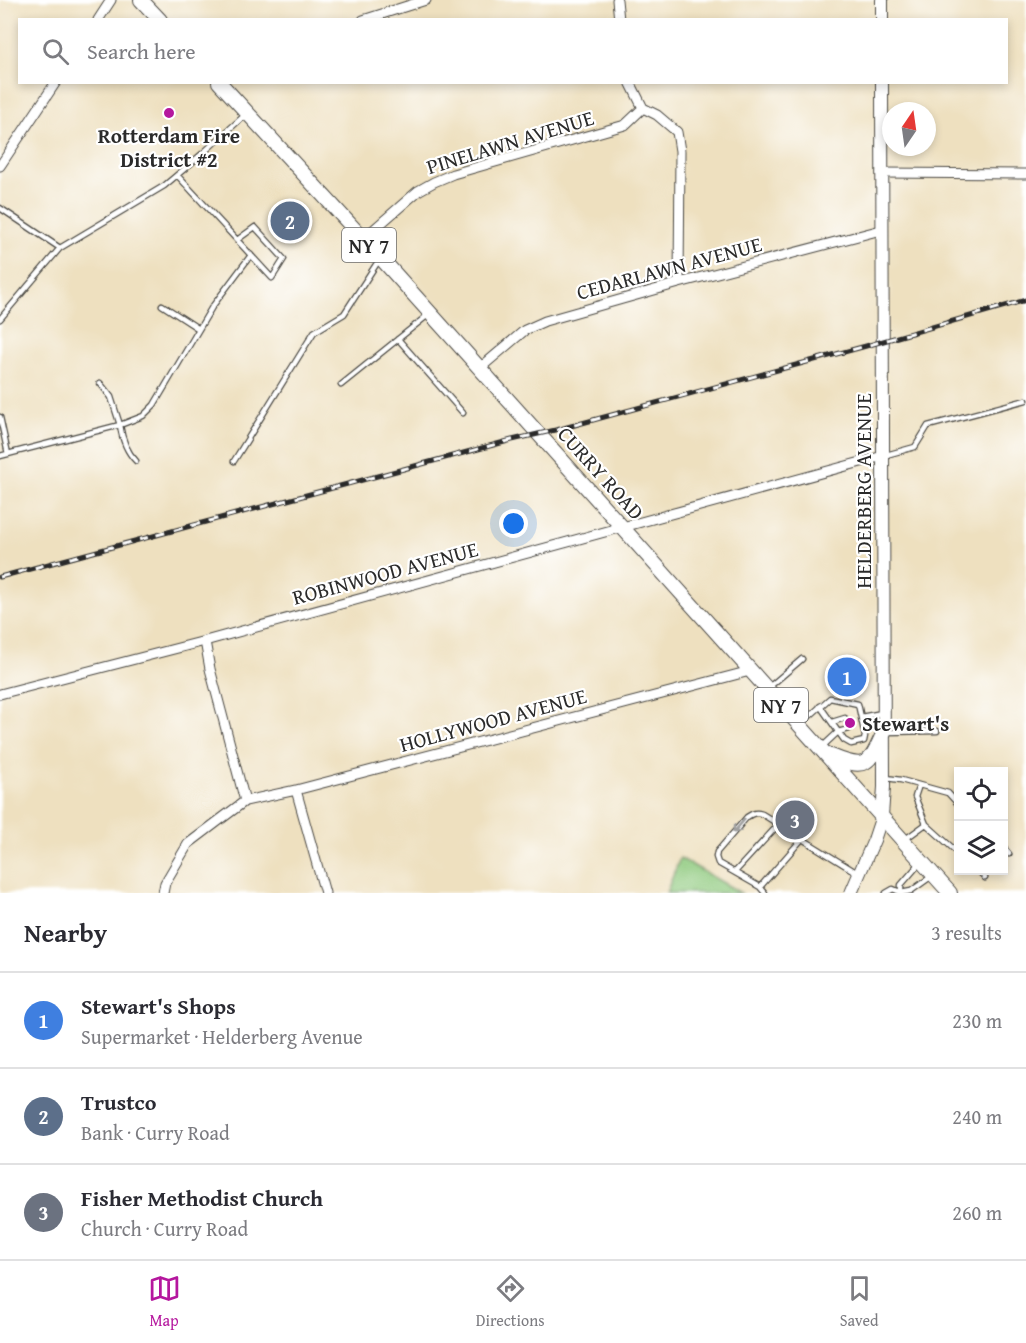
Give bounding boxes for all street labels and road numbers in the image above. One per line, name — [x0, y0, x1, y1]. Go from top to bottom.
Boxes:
street label: PINELAWN AVENUE — [422, 102, 598, 182]
road number: NY 7 — [342, 228, 396, 262]
street label: CEDARLAWN AVENUE — [573, 228, 765, 308]
street label: HELDERBERG AVENUE — [848, 393, 879, 589]
street label: CURRY ROAD — [551, 419, 651, 527]
street label: ROBINWOOD AVENUE — [289, 533, 482, 613]
street label: HOLLYWOOD AVENUE — [396, 680, 590, 760]
road number: NY 7 — [754, 688, 808, 722]

